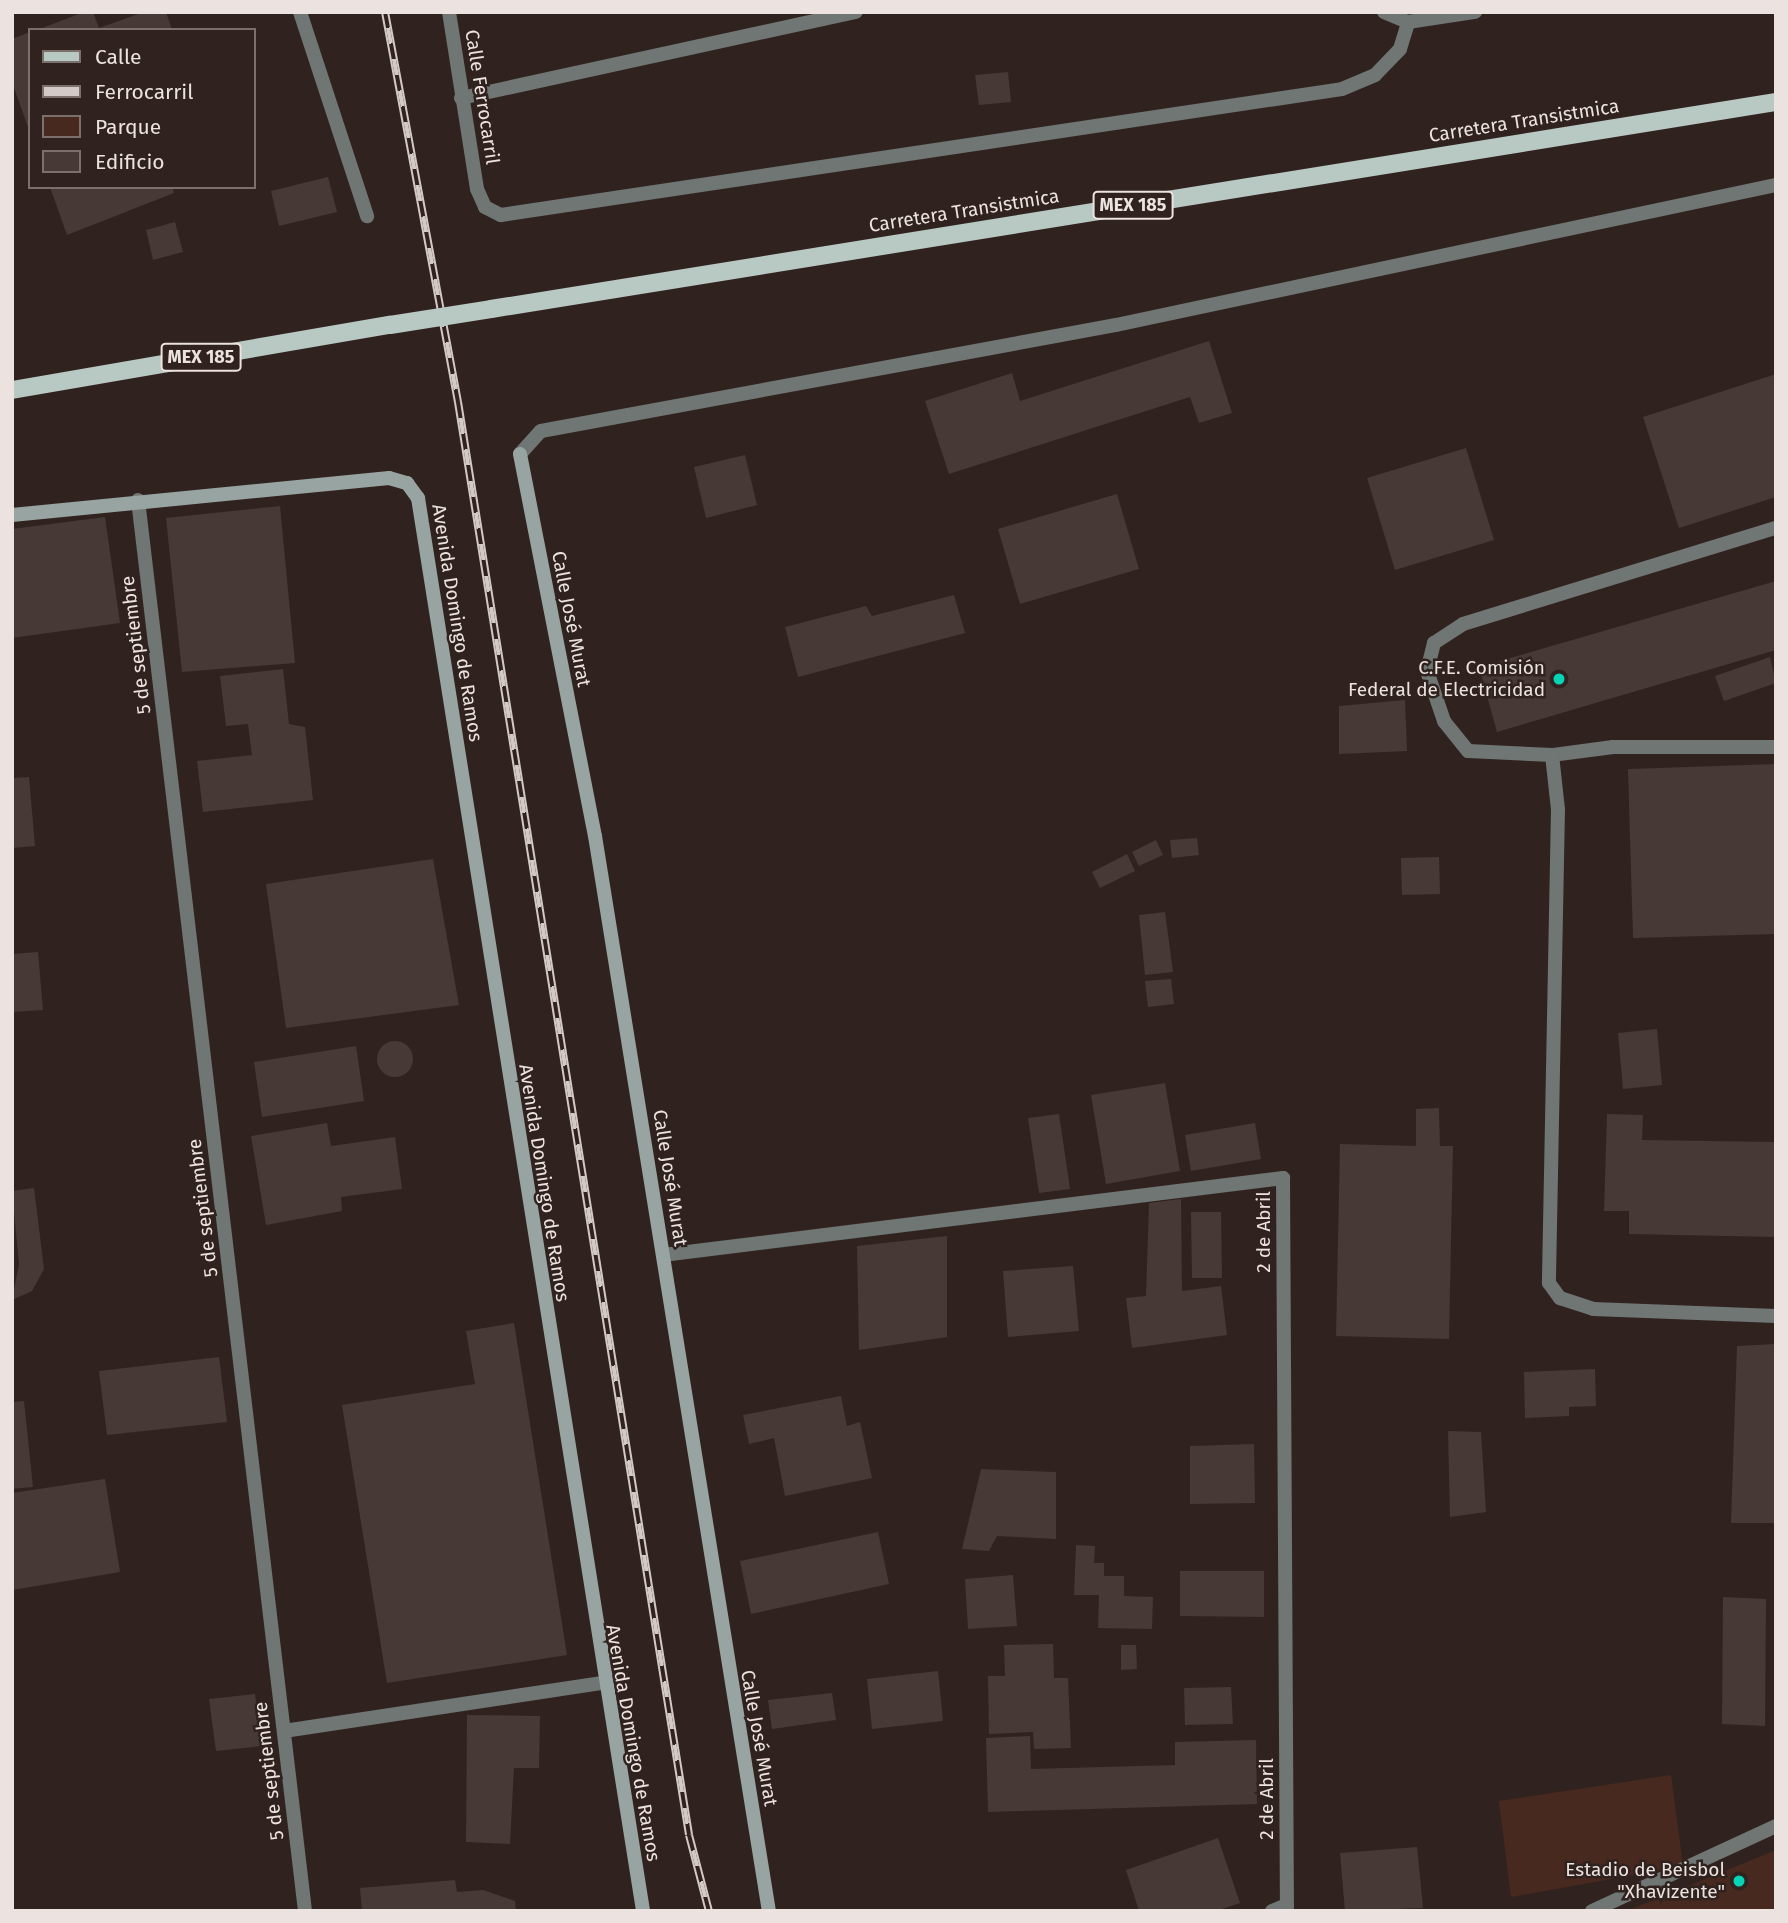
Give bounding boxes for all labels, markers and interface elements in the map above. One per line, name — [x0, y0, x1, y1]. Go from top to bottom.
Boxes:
legend — [28, 28, 256, 189]
street label: Calle Ferrocarril — [460, 28, 504, 166]
text: Calle — [95, 44, 141, 70]
text: Ferrocarril — [95, 79, 193, 105]
street label: Carretera Transistmica — [1427, 95, 1621, 147]
text: Parque — [95, 114, 161, 140]
text: Edificio — [95, 149, 165, 175]
street label: Carretera Transistmica — [867, 185, 1061, 237]
road number: MEX 185 — [1091, 190, 1175, 220]
road number: MEX 185 — [159, 342, 243, 372]
street label: Avenida Domingo de Ramos — [427, 503, 487, 743]
street label: Calle José Murat — [547, 549, 595, 689]
street label: 5 de septiembre — [116, 575, 156, 715]
place label: C.F.E. Comisión Federal de Electricidad — [1348, 657, 1545, 701]
marker: C.F.E. Comisión Federal de Electricidad — [1551, 671, 1567, 687]
street label: Avenida Domingo de Ramos — [514, 1063, 574, 1303]
street label: Calle José Murat — [648, 1108, 692, 1248]
street label: 5 de septiembre — [183, 1138, 223, 1278]
street label: 2 de Abril — [1253, 1191, 1275, 1273]
street label: Avenida Domingo de Ramos — [601, 1623, 665, 1863]
street label: Calle José Murat — [736, 1668, 782, 1808]
street label: 5 de septiembre — [249, 1701, 289, 1841]
street label: 2 de Abril — [1256, 1758, 1278, 1840]
place label: Estadio de Beisbol "Xhavizente" — [1565, 1859, 1725, 1903]
marker: Estadio de Beisbol "Xhavizente" — [1731, 1873, 1747, 1889]

